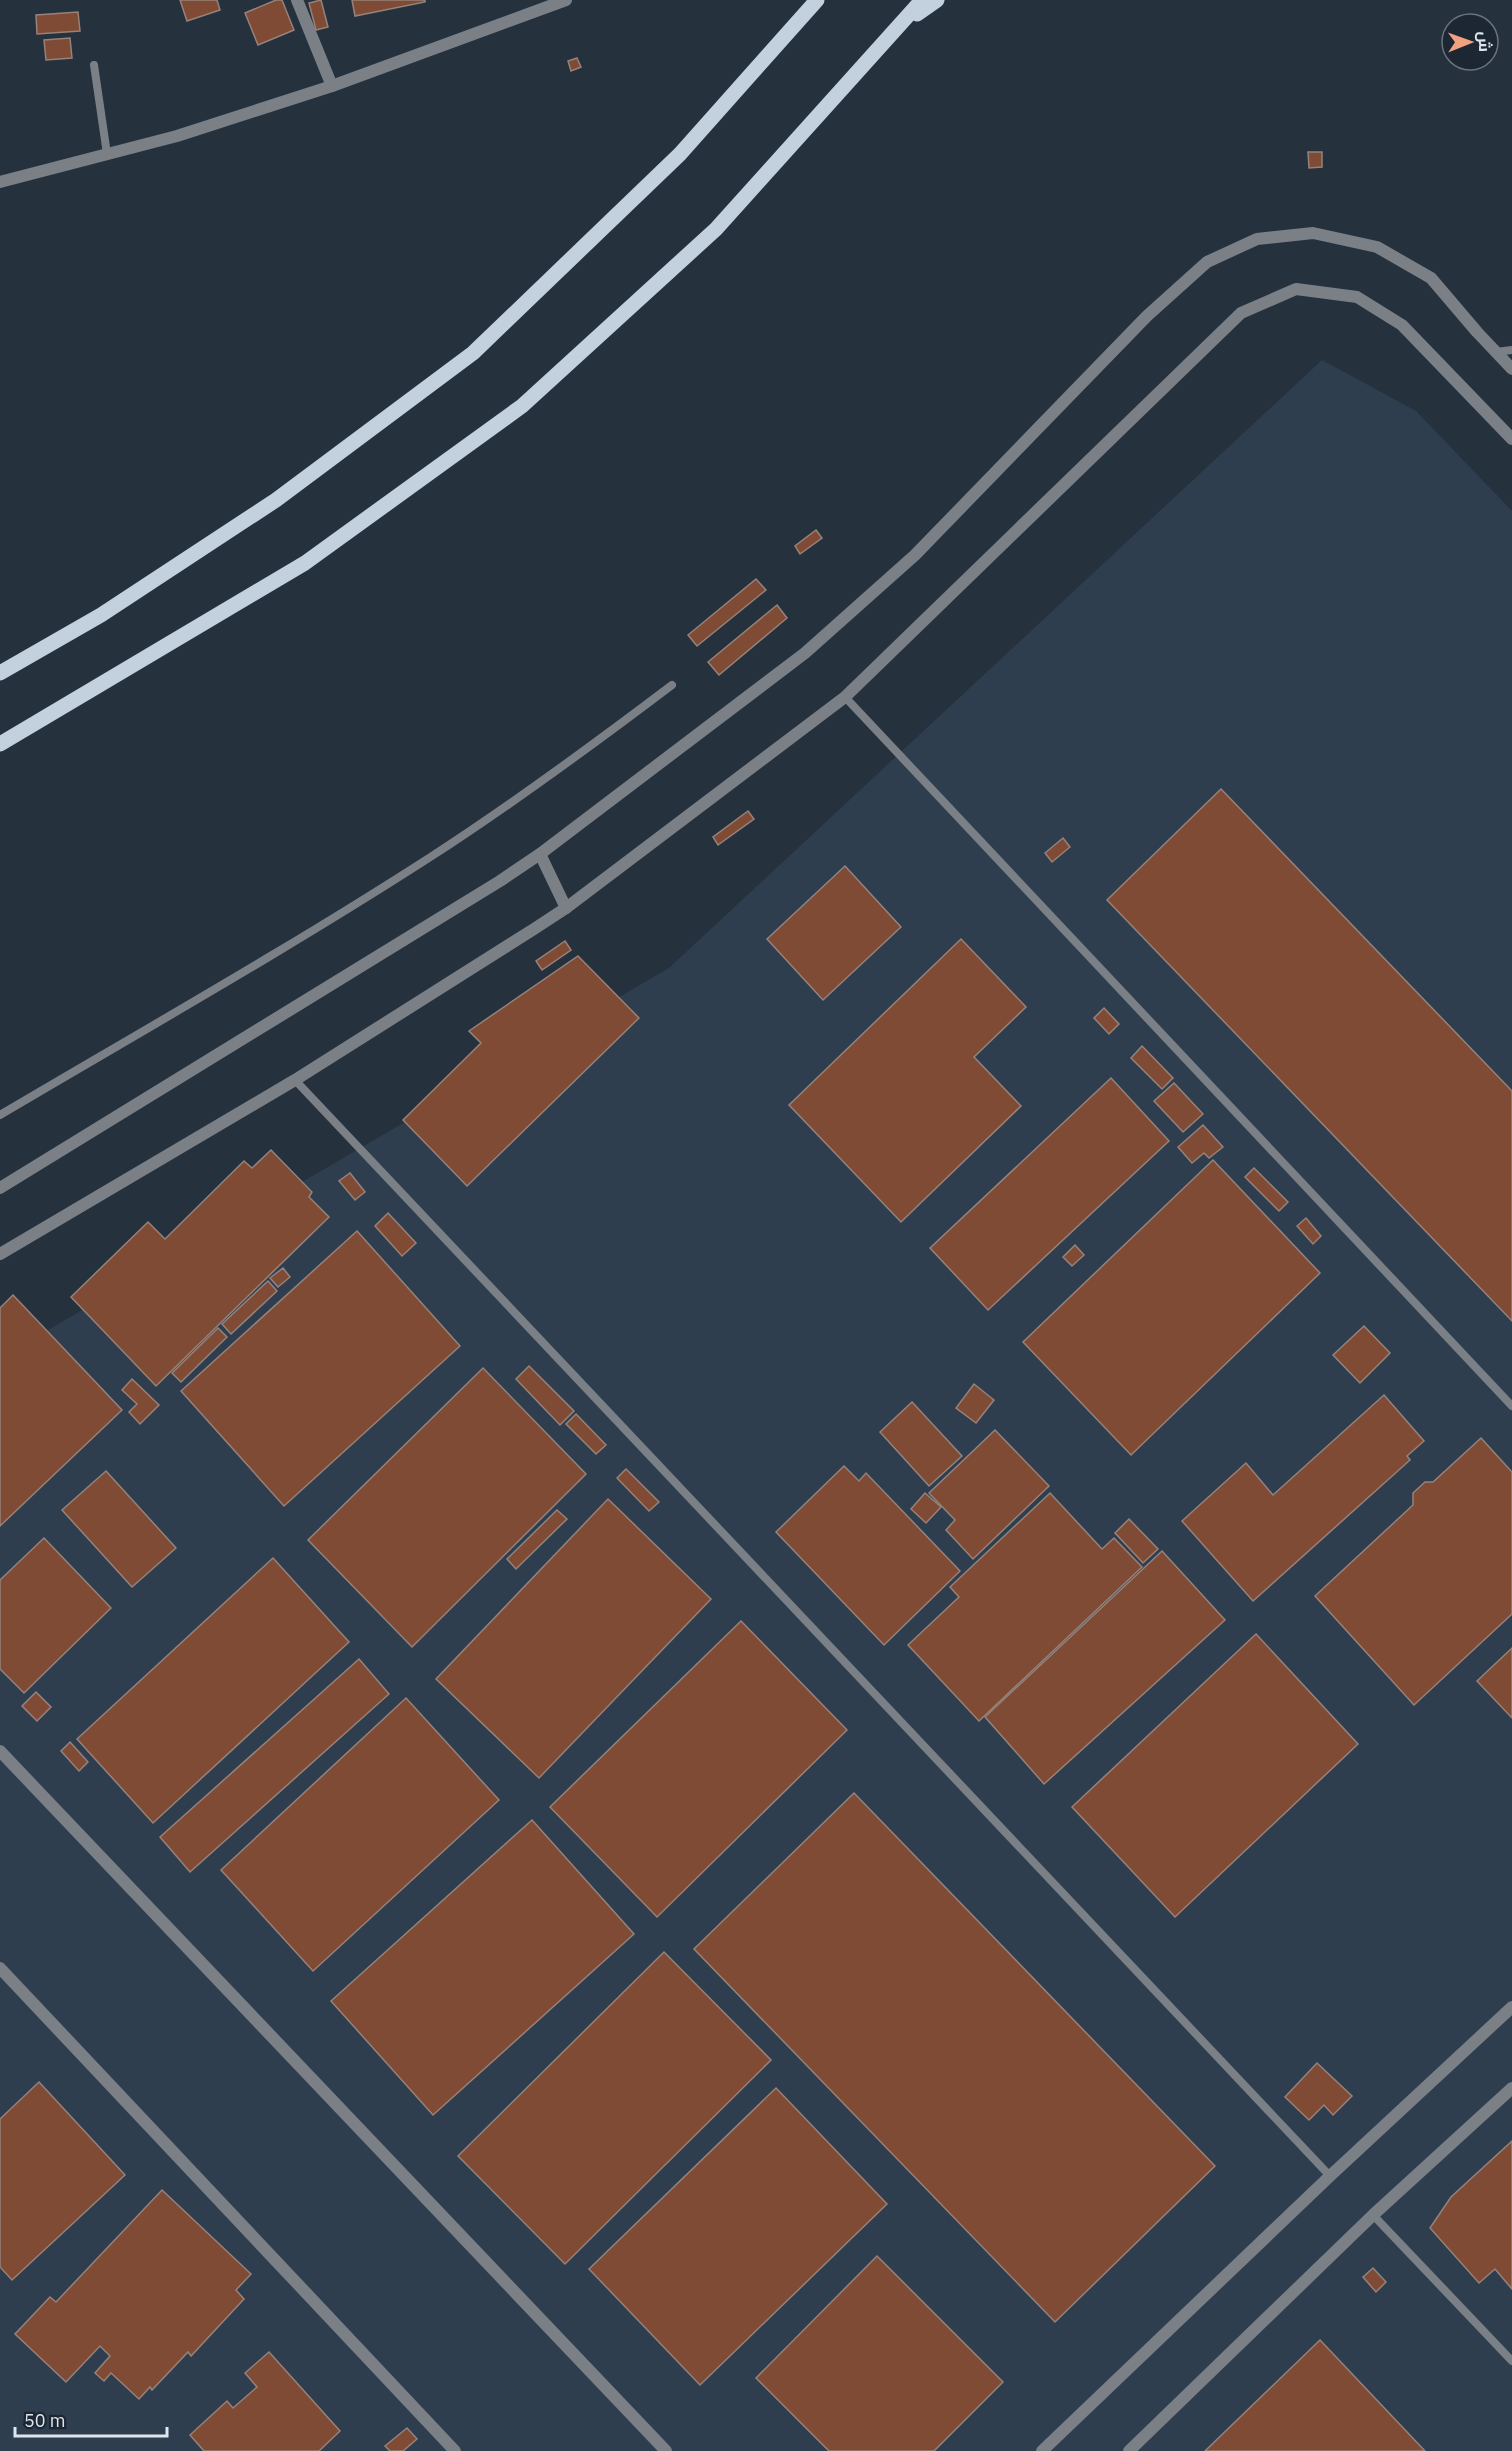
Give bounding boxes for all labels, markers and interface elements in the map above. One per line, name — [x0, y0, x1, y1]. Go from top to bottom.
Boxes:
north arrow — [1440, 12, 1500, 72]
text: ش — [1475, 31, 1495, 52]
scale bar — [15, 2400, 166, 2438]
text: 50 m — [24, 2409, 66, 2432]

